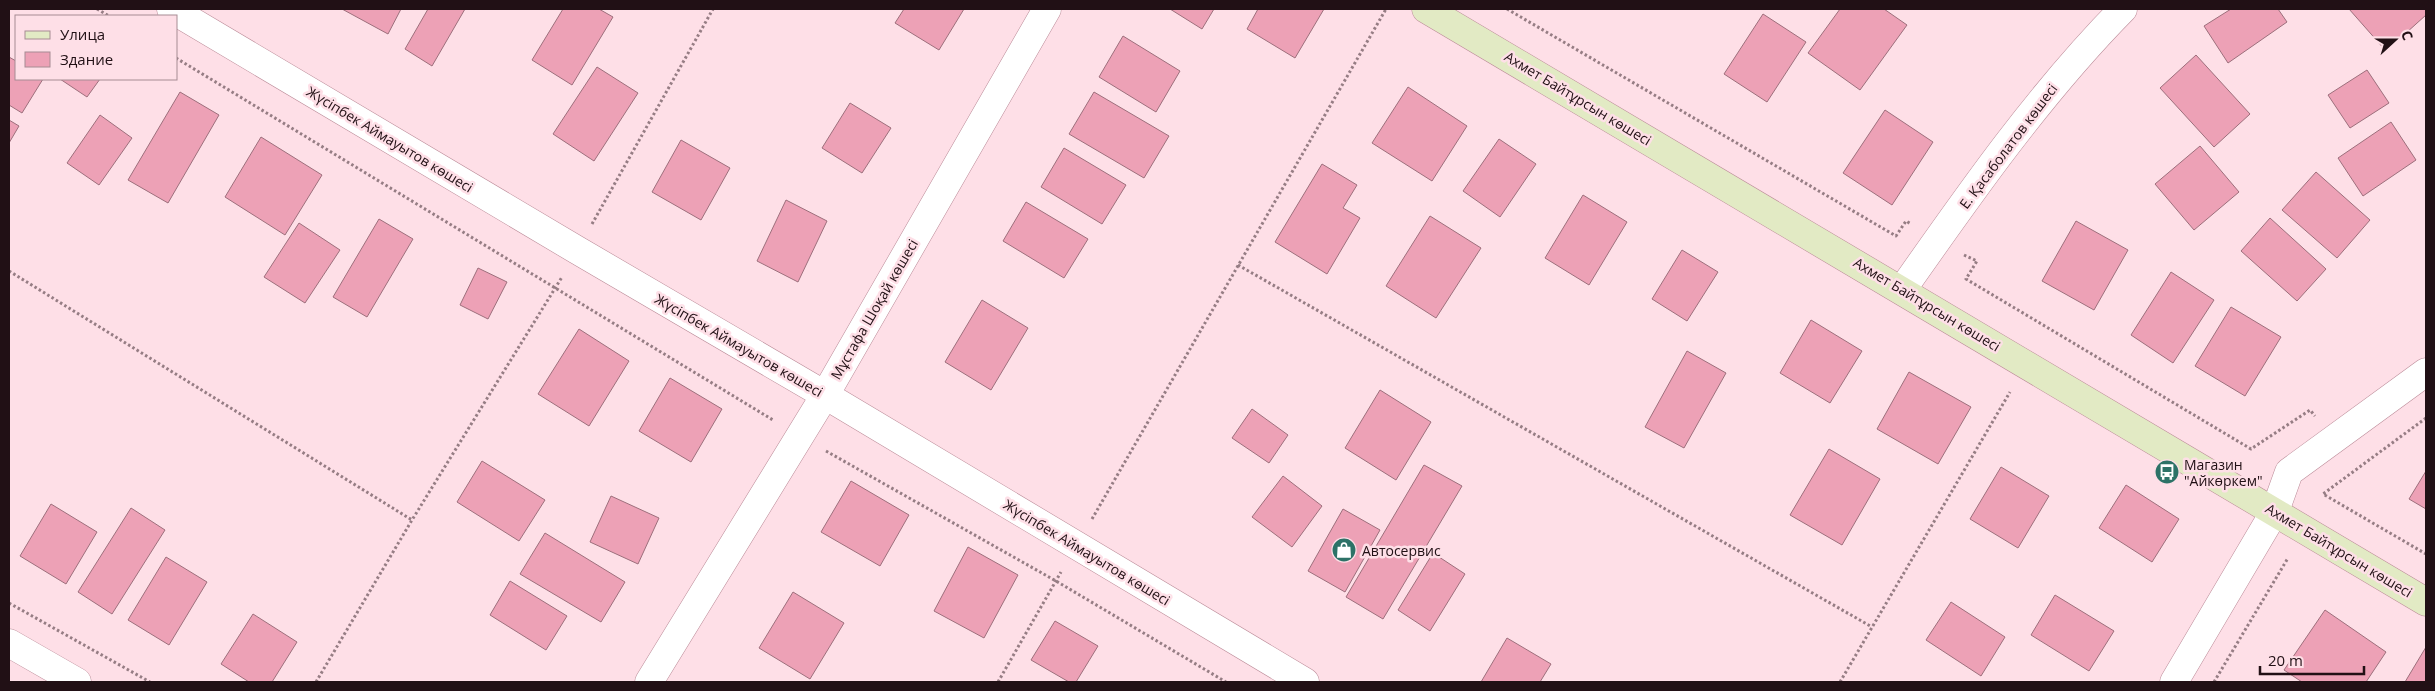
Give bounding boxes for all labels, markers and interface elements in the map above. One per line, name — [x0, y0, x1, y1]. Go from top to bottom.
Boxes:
legend — [15, 15, 178, 80]
north arrow — [2370, 15, 2420, 65]
text: Улица — [60, 24, 105, 44]
text: С — [2397, 28, 2418, 43]
street label: Ахмет Байтұрсын көшесі — [1501, 47, 1655, 149]
text: Здание — [60, 49, 113, 69]
street label: Е. Қасаболатов көшесі — [1955, 80, 2061, 212]
street label: Жүсіпбек Аймауытов көшесі — [303, 82, 477, 196]
street label: Мұстафа Шоқай көшесі — [826, 235, 922, 383]
street label: Ахмет Байтұрсын көшесі — [1850, 253, 2004, 355]
street label: Жүсіпбек Аймауытов көшесі — [651, 289, 827, 401]
place label: Магазин "Айкөркем" — [2184, 455, 2263, 490]
bus stop icon: Магазин "Айкөркем" — [2154, 459, 2180, 485]
street label: Жүсіпбек Аймауытов көшесі — [1000, 495, 1174, 609]
street label: Ахмет Байтұрсын көшесі — [2262, 499, 2416, 601]
shop icon: Автосервис — [1331, 537, 1357, 563]
place label: Автосервис — [1362, 541, 1441, 560]
scale bar — [2260, 644, 2364, 676]
text: 20 m — [2268, 650, 2303, 670]

